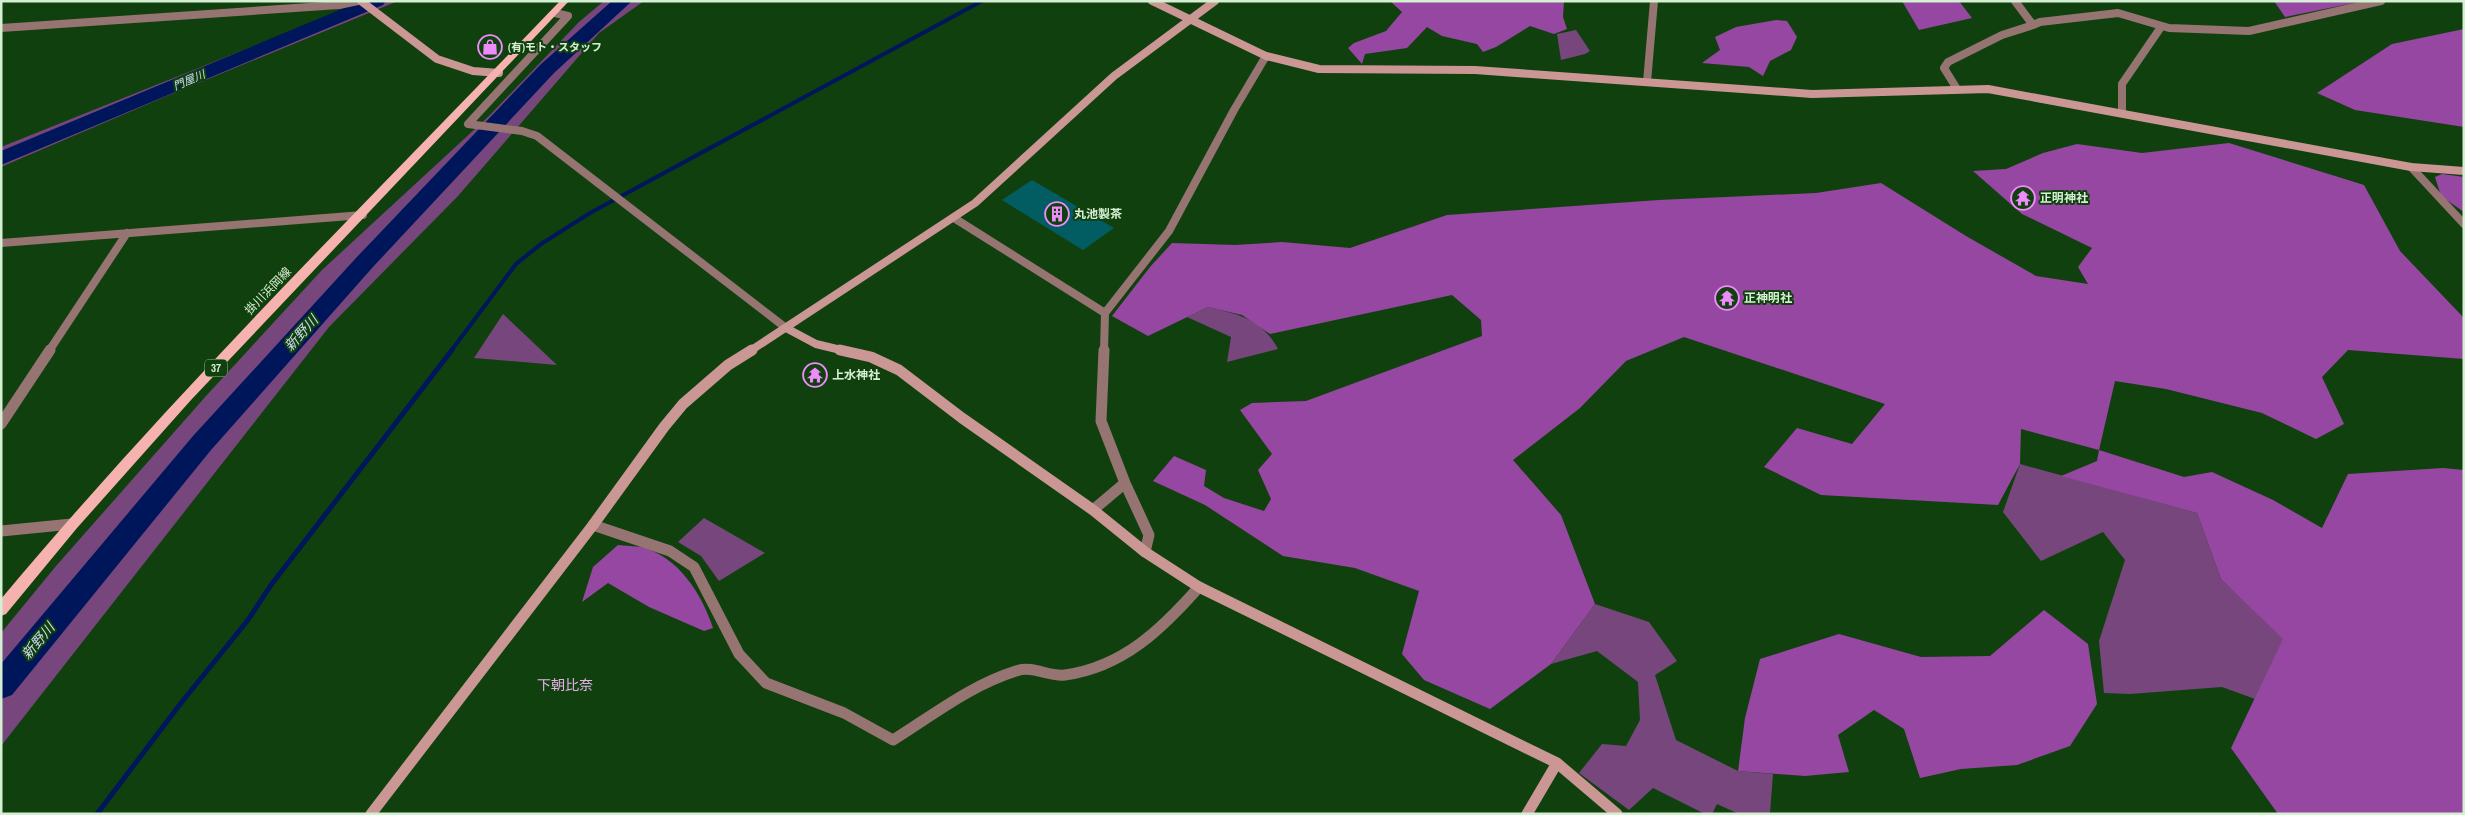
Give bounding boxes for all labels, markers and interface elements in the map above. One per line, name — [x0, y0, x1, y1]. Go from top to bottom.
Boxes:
shop icon: (有)モト・スタッフ — [477, 34, 503, 60]
place label: (有)モト・スタッフ — [508, 40, 602, 54]
water label: 門屋川 — [171, 67, 208, 93]
temple icon: 正明神社 — [2010, 185, 2036, 211]
place label: 正明神社 — [2040, 190, 2088, 206]
building icon: 丸池製茶 — [1044, 201, 1070, 227]
place label: 丸池製茶 — [1074, 206, 1122, 222]
street label: 掛川浜岡線 — [241, 264, 295, 318]
temple icon: 正神明社 — [1714, 285, 1740, 311]
place label: 正神明社 — [1744, 290, 1792, 306]
water label: 新野川 — [280, 310, 323, 355]
road number: 37 — [205, 359, 227, 376]
temple icon: 上水神社 — [802, 362, 828, 388]
place label: 上水神社 — [832, 367, 880, 383]
water label: 新野川 — [18, 618, 60, 663]
district label: 下朝比奈 — [537, 676, 593, 694]

